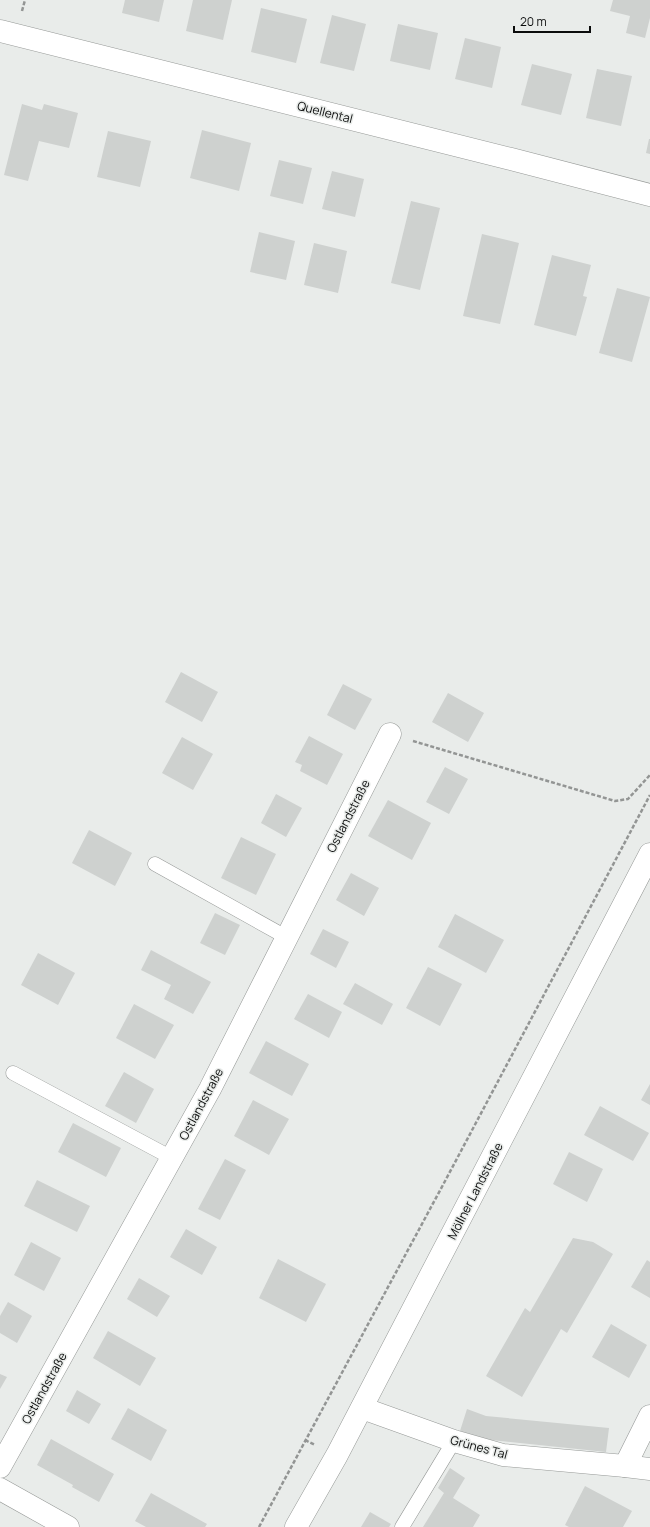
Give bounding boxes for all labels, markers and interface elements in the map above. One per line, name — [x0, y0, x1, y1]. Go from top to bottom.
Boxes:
scale bar — [514, 8, 590, 34]
text: 20 m — [520, 13, 547, 30]
street label: Quellental — [295, 97, 355, 127]
street label: Ostlandstraße — [322, 777, 374, 855]
street label: Ostlandstraße — [175, 1065, 227, 1143]
street label: Möllner Landstraße — [443, 1140, 507, 1242]
street label: Ostlandstraße — [17, 1349, 71, 1427]
street label: Grünes Tal — [449, 1431, 509, 1463]

